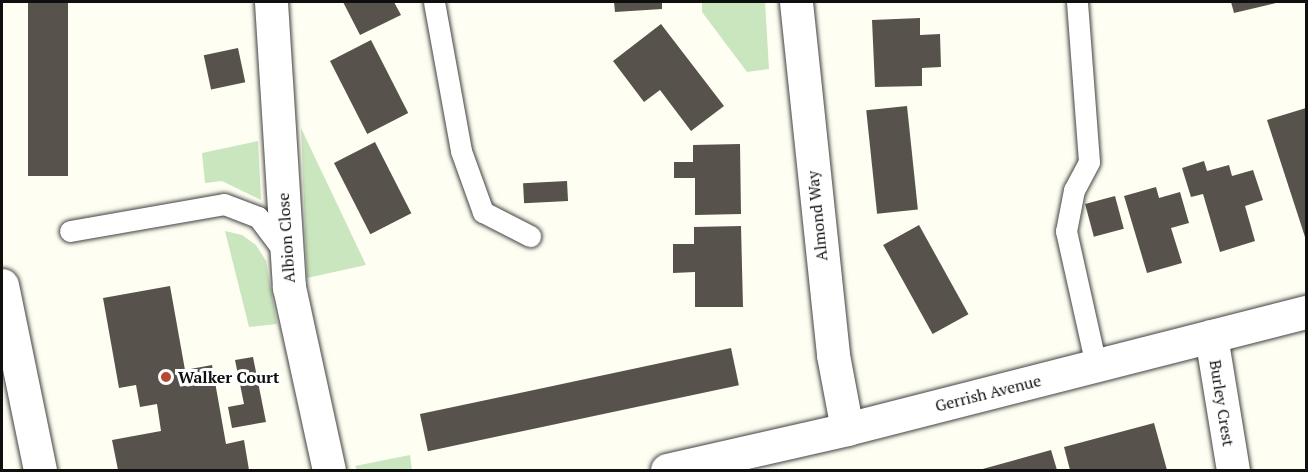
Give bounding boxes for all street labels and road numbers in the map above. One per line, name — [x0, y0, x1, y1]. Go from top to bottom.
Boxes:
street label: Almond Way — [803, 170, 831, 262]
street label: Albion Close — [273, 192, 299, 284]
street label: Burley Crest — [1206, 358, 1238, 448]
street label: Gerrish Avenue — [933, 371, 1043, 415]

